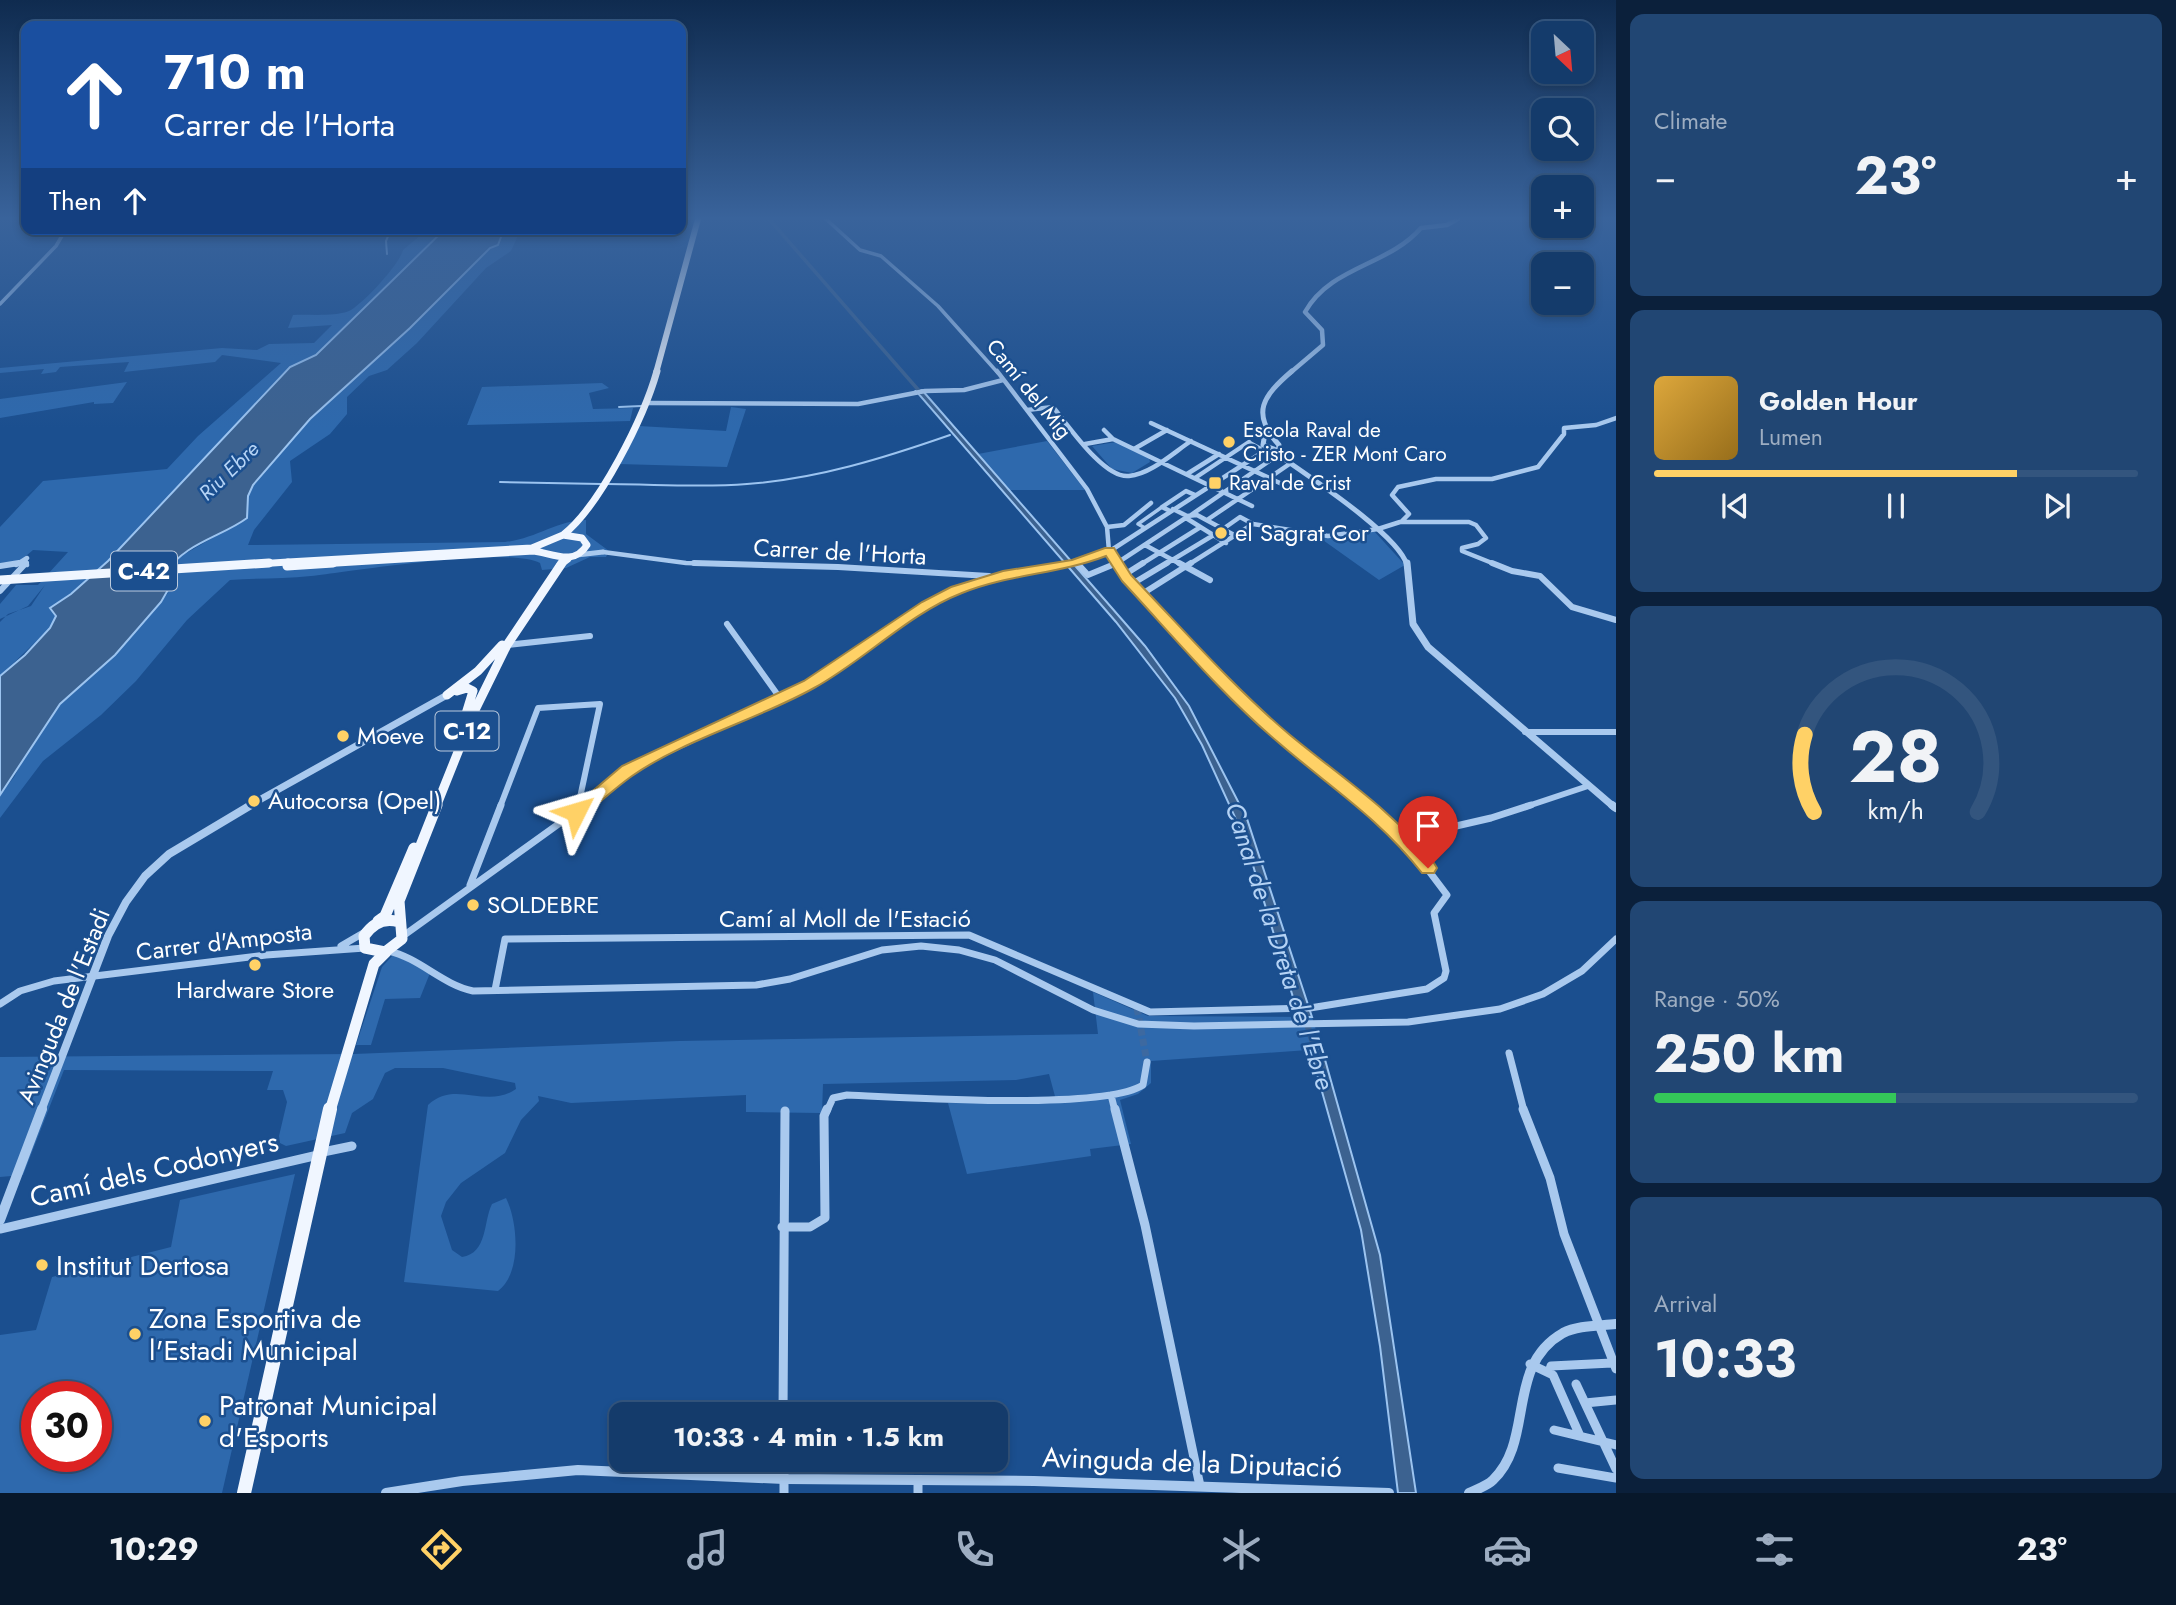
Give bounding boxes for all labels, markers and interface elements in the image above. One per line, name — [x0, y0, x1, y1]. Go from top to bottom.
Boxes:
north arrow — [1531, 21, 1594, 84]
map controls — [1531, 21, 1594, 315]
text: 710 m — [164, 37, 306, 107]
icon: ahead — [49, 49, 140, 140]
button: search — [1531, 98, 1594, 161]
text: Carrer de l'Horta — [164, 102, 395, 148]
text: Climate — [1654, 104, 1727, 138]
text: 23° — [1855, 138, 1936, 214]
text: − — [1654, 149, 1676, 204]
text: + — [2115, 149, 2138, 204]
button: + — [1531, 175, 1594, 238]
text: Then — [49, 182, 102, 220]
icon: ahead — [116, 182, 154, 220]
button: − — [1531, 252, 1594, 315]
street label: Camí del Mig — [979, 333, 1079, 445]
text: Golden Hour — [1759, 382, 1918, 420]
place label: Escola Raval de Cristo - ZER Mont Caro — [1243, 415, 1447, 469]
text: Lumen — [1759, 420, 1823, 454]
water label: Riu Ebre — [192, 434, 266, 507]
marker: Escola Raval de Cristo - ZER Mont Caro — [1221, 434, 1237, 450]
place label: Raval de Crist — [1229, 468, 1351, 498]
marker: Raval de Crist — [1207, 475, 1223, 491]
icon: previous — [1716, 487, 1754, 525]
icon: pause — [1877, 487, 1915, 525]
icon: next — [2038, 487, 2076, 525]
place label: el Sagrat Cor — [1235, 515, 1370, 550]
marker: el Sagrat Cor — [1213, 525, 1229, 541]
street label: Carrer de l'Horta — [753, 529, 927, 574]
road number: C-42 — [111, 552, 177, 590]
text: 28 — [1849, 705, 1943, 810]
road number: C-12 — [435, 712, 498, 750]
place label: Moeve — [357, 718, 424, 753]
marker: Moeve — [335, 728, 351, 744]
position arrow — [539, 775, 613, 849]
place label: Autocorsa (Opel) — [268, 783, 441, 818]
text: km/h — [1868, 792, 1924, 828]
marker: Autocorsa (Opel) — [246, 793, 262, 809]
pin — [1398, 796, 1458, 868]
water label: Canal de la Dreta de l'Ebre — [1215, 797, 1345, 1095]
icon: arrive — [1409, 807, 1447, 845]
place label: SOLDEBRE — [487, 887, 599, 922]
marker: SOLDEBRE — [465, 897, 481, 913]
street label: Camí al Moll de l'Estació — [719, 901, 971, 936]
street label: Avinguda de l'Estadi — [8, 903, 119, 1109]
street label: Carrer d'Amposta — [134, 913, 314, 970]
marker: Hardware Store — [247, 957, 263, 973]
place label: Hardware Store — [176, 972, 334, 1007]
text: Range · 50% — [1654, 982, 1780, 1016]
text: 250 km — [1654, 1016, 1844, 1092]
street label: Camí dels Codonyers — [26, 1121, 283, 1218]
place label: Institut Dertosa — [56, 1245, 229, 1286]
marker: Institut Dertosa — [34, 1257, 50, 1273]
text: Arrival — [1654, 1287, 1717, 1321]
place label: Zona Esportiva de l'Estadi Municipal — [149, 1298, 361, 1371]
text: 10:33 — [1654, 1321, 1796, 1397]
marker: Zona Esportiva de l'Estadi Municipal — [127, 1326, 143, 1342]
speed limit sign: 30 — [21, 1381, 112, 1472]
place label: Patronat Municipal d'Esports — [219, 1385, 437, 1458]
marker: Patronat Municipal d'Esports — [197, 1413, 213, 1429]
text: 10:33 · 4 min · 1.5 km — [673, 1418, 944, 1456]
street label: Avinguda de la Diputació — [1041, 1437, 1343, 1488]
icon: directions — [417, 1525, 466, 1574]
icon: music — [683, 1525, 732, 1574]
icon: phone — [950, 1525, 999, 1574]
icon: climate — [1217, 1525, 1266, 1574]
icon: car — [1483, 1525, 1532, 1574]
icon: filters — [1750, 1525, 1799, 1574]
text: 10:29 — [109, 1526, 199, 1572]
text: 23° — [2017, 1526, 2067, 1572]

